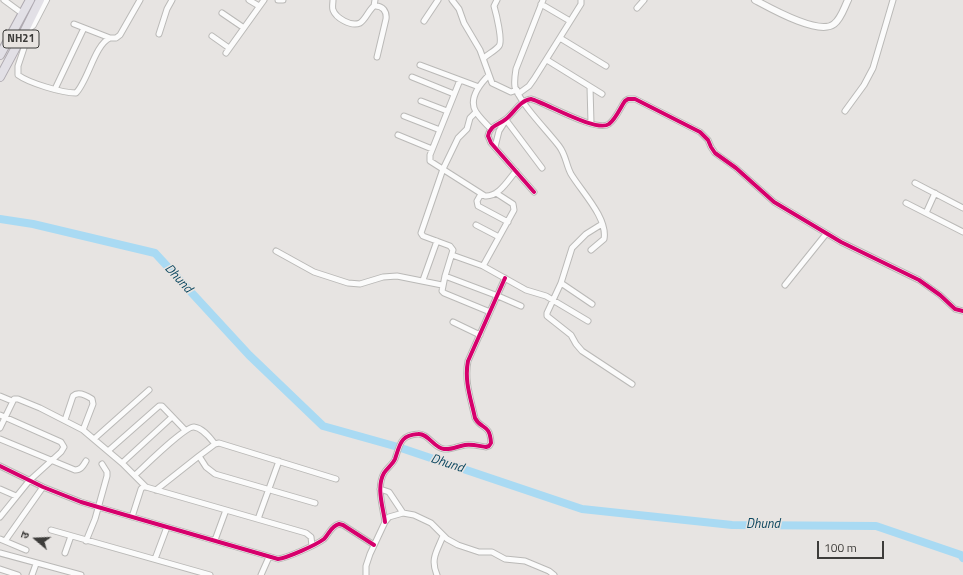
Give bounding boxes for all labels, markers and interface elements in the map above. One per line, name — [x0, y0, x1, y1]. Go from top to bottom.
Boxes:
road number: NH21 — [3, 30, 39, 48]
water label: Dhund — [161, 261, 195, 297]
water label: Dhund — [429, 451, 465, 477]
water label: Dhund — [746, 517, 780, 533]
north arrow — [16, 519, 56, 559]
text: उ — [16, 529, 33, 541]
scale bar — [819, 533, 886, 559]
text: 100 m — [824, 538, 857, 557]

